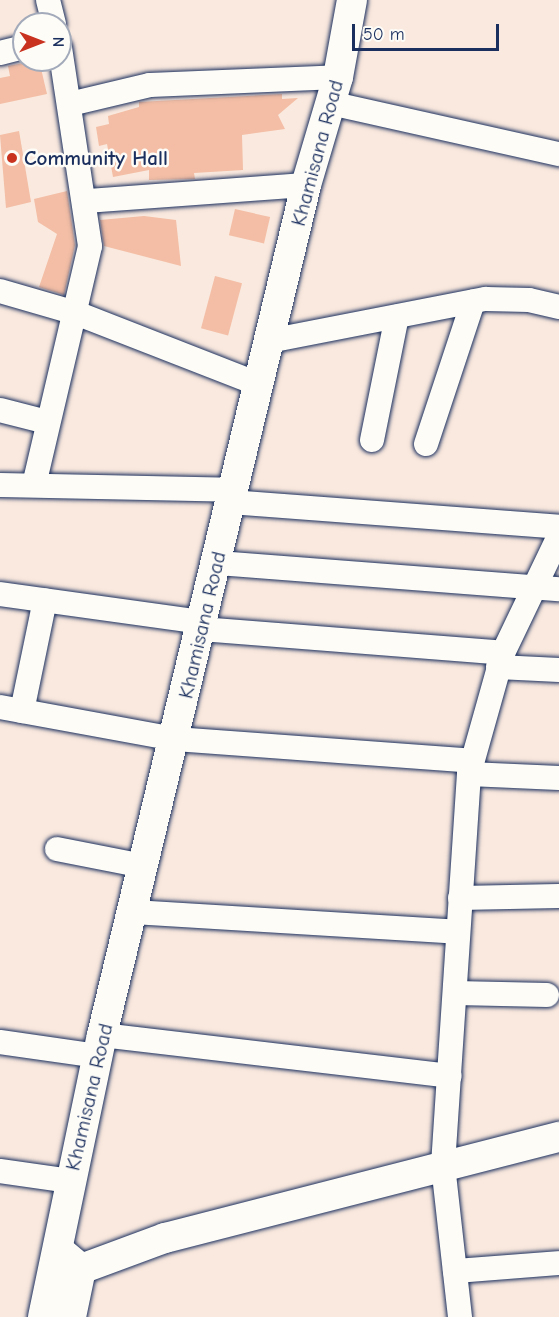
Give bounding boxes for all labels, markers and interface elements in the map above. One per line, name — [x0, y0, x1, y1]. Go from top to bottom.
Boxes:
north arrow — [12, 12, 72, 72]
scale bar — [355, 12, 502, 50]
text: 50 m — [363, 24, 405, 45]
text: N — [49, 37, 67, 47]
street label: Khamisana Road — [285, 77, 349, 229]
place label: Community Hall — [24, 145, 168, 171]
marker: Community Hall — [5, 151, 19, 165]
street label: Khamisana Road — [173, 549, 231, 701]
street label: Khamisana Road — [60, 1021, 118, 1173]

